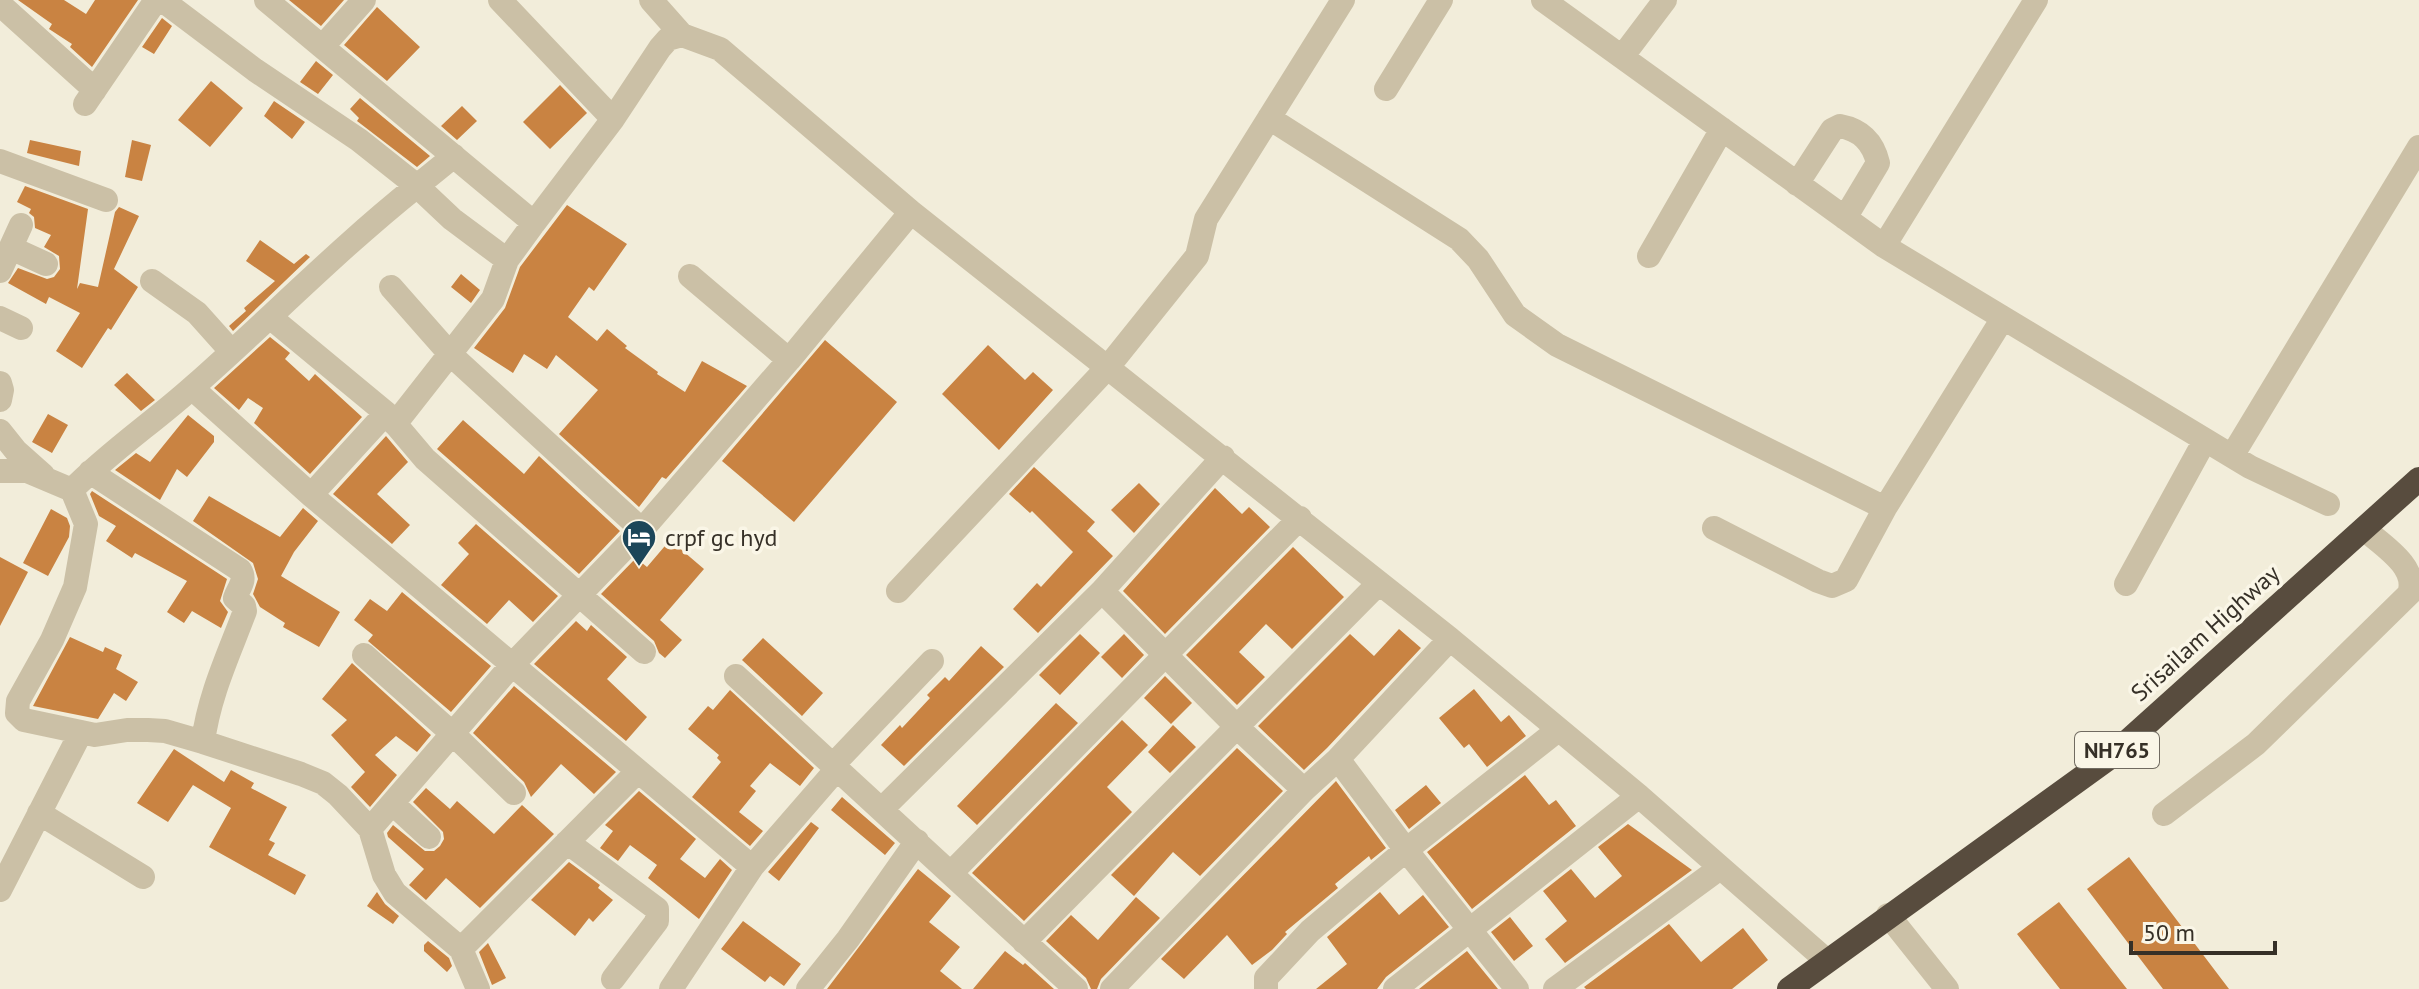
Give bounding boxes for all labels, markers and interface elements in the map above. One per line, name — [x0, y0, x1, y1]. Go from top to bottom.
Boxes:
hotel icon: crpf gc hyd — [620, 518, 658, 568]
place label: crpf gc hyd — [665, 522, 778, 553]
street label: Srisailam Highway — [2124, 558, 2286, 708]
road number: NH765 — [2075, 732, 2159, 768]
scale bar — [2131, 905, 2275, 955]
text: 50 m — [2143, 917, 2195, 948]

